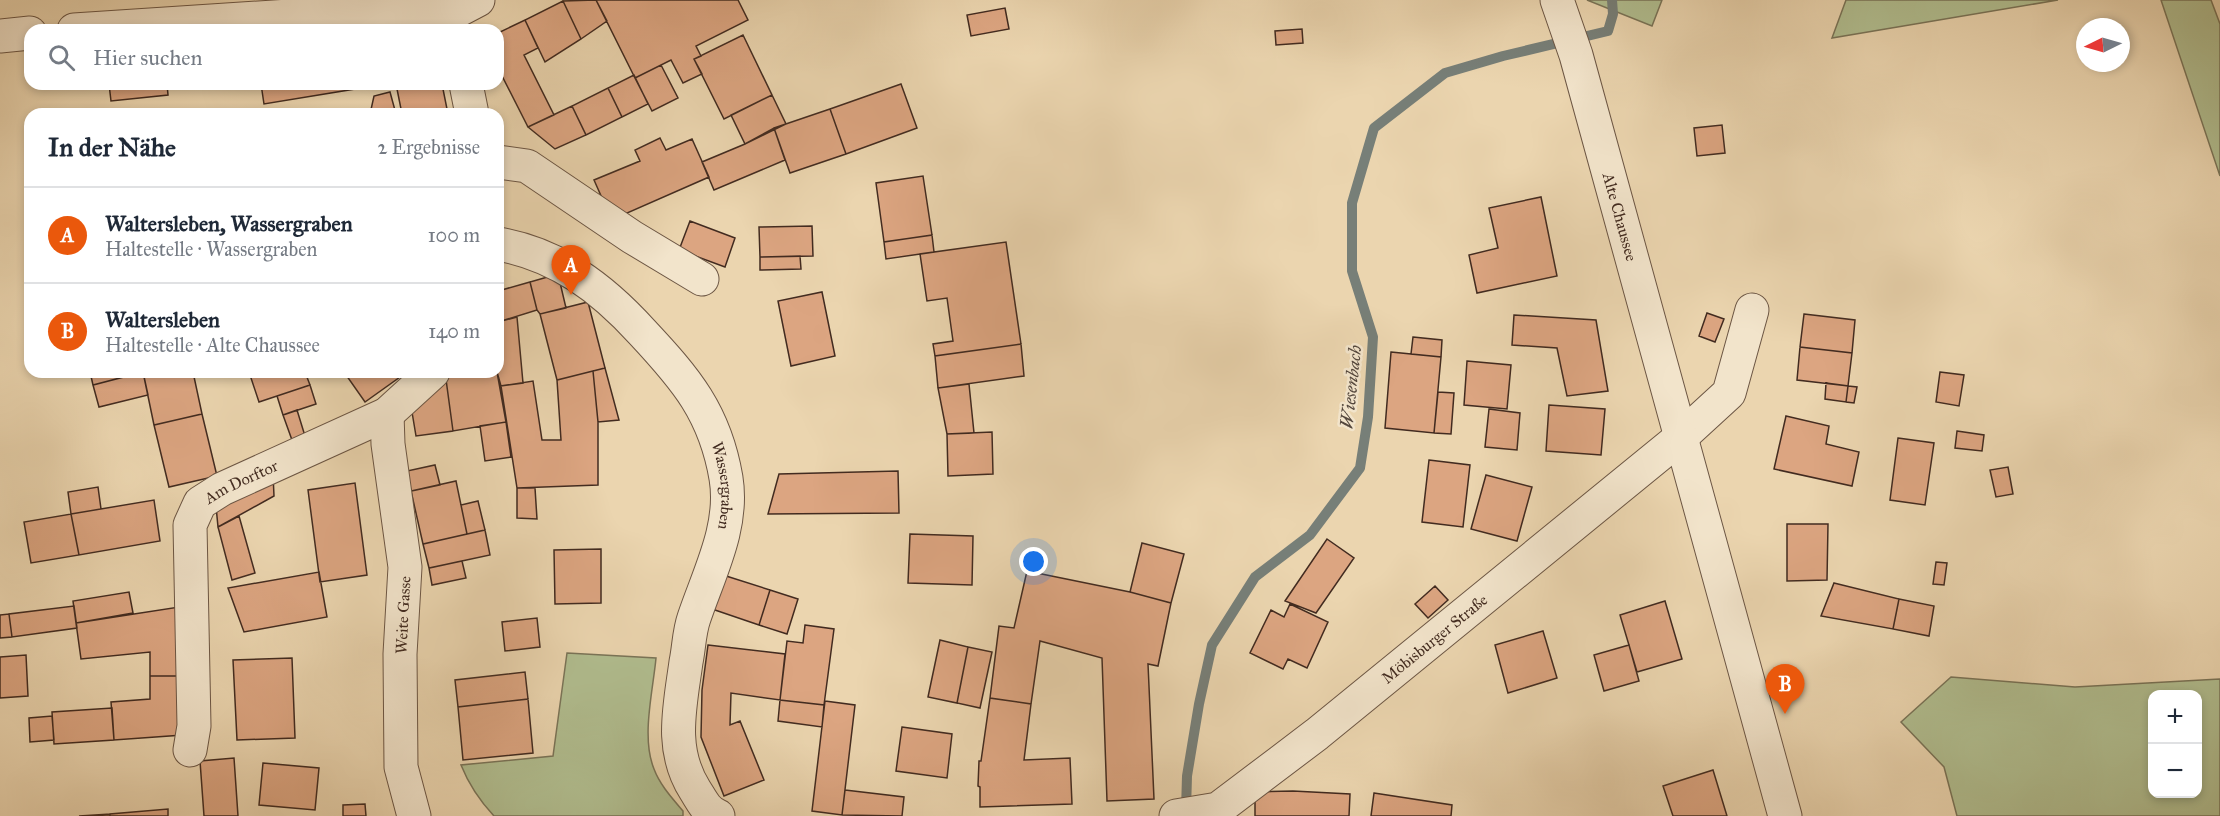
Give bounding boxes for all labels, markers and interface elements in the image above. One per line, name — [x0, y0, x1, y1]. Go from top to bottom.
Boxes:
north arrow — [2076, 18, 2130, 72]
search box — [24, 24, 504, 90]
icon: search — [45, 41, 78, 74]
text: Hier suchen — [93, 44, 202, 71]
text: In der Nähe — [48, 131, 176, 163]
text: 2 Ergebnisse — [377, 135, 480, 159]
street label: Alte Chaussee — [1599, 169, 1642, 264]
text: Waltersleben, Wassergraben — [105, 210, 353, 237]
text: A — [61, 223, 74, 247]
text: 100 m — [428, 223, 480, 247]
text: Haltestelle · Wassergraben — [105, 237, 317, 261]
pin: A — [552, 246, 590, 295]
text: Waltersleben — [105, 306, 220, 333]
text: B — [61, 319, 74, 343]
text: 140 m — [428, 319, 480, 343]
text: Haltestelle · Alte Chaussee — [105, 333, 320, 357]
water label: Wiesenbach — [1336, 344, 1366, 430]
street label: Wassergraben — [708, 439, 737, 532]
street label: Am Dorftor — [200, 455, 281, 508]
your location — [1019, 547, 1048, 576]
street label: Weite Gasse — [391, 575, 415, 654]
street label: Möbisburger Straße — [1377, 589, 1491, 687]
pin: B — [1766, 664, 1804, 714]
map controls — [2148, 690, 2202, 798]
button: + — [2148, 690, 2202, 744]
button: − — [2148, 744, 2202, 798]

